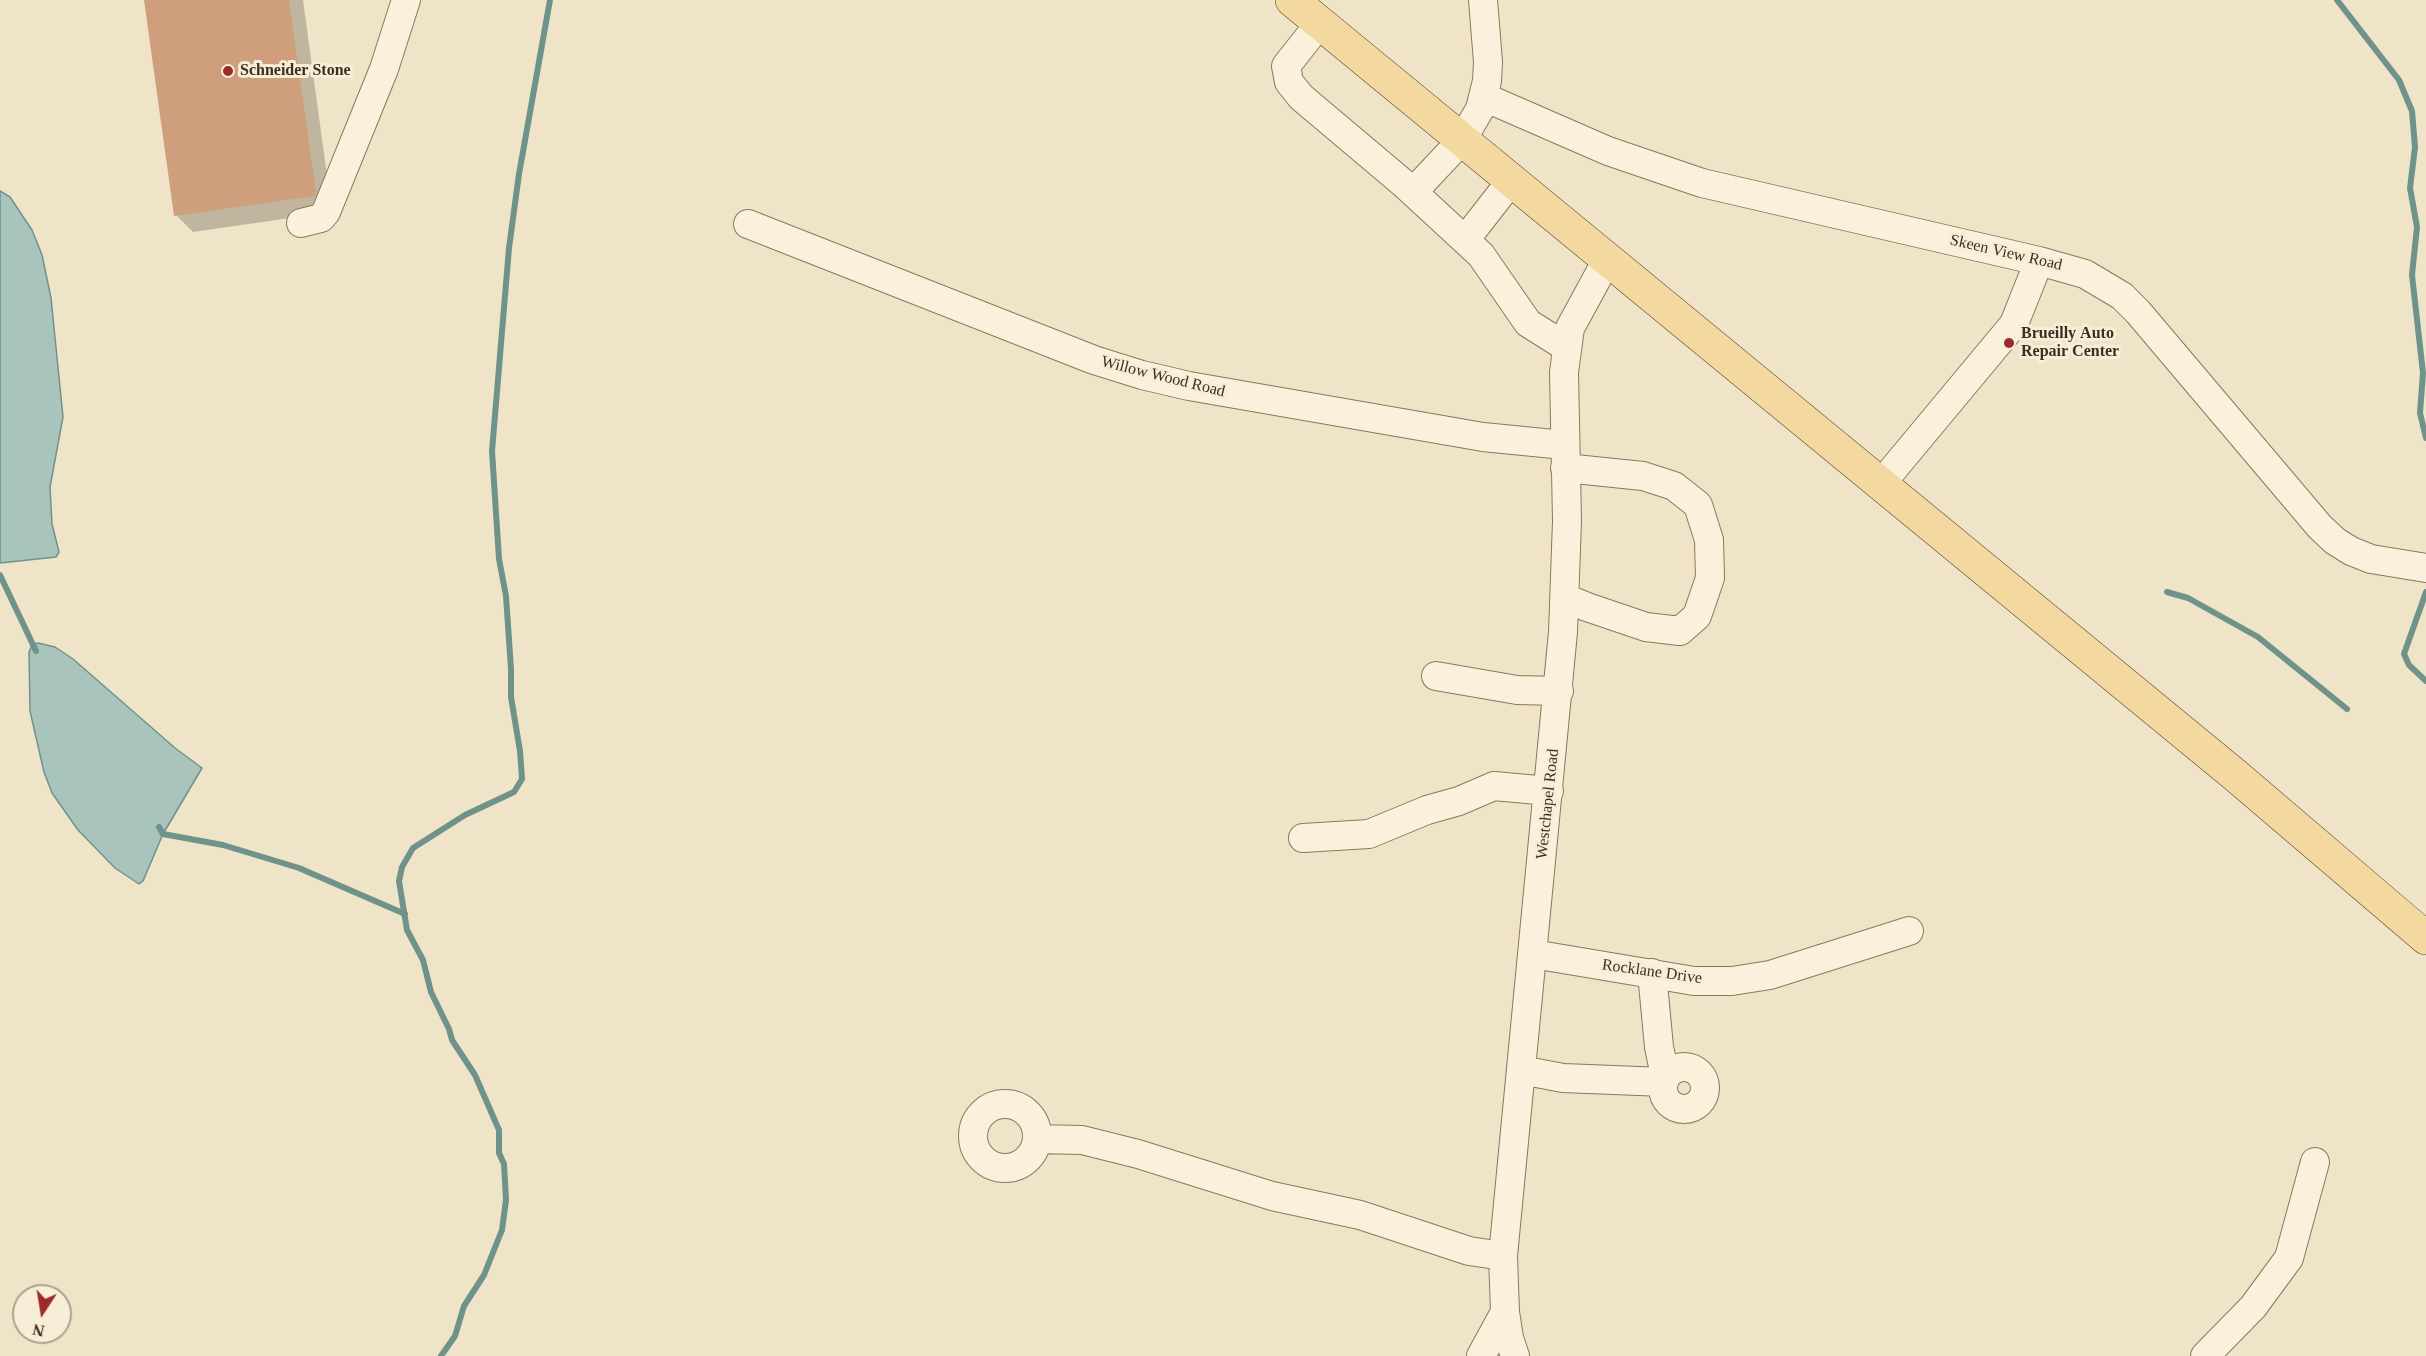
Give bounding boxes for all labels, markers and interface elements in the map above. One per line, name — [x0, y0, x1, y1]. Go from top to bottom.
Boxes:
place label: Schneider Stone — [240, 61, 351, 81]
marker: Schneider Stone — [221, 64, 235, 78]
street label: Skeen View Road — [1948, 231, 2064, 275]
place label: Brueilly Auto Repair Center — [2021, 324, 2119, 362]
marker: Brueilly Auto Repair Center — [2002, 336, 2016, 350]
street label: Willow Wood Road — [1099, 352, 1227, 402]
street label: Westchapel Road — [1533, 748, 1563, 860]
street label: Rocklane Drive — [1601, 955, 1703, 989]
north arrow — [12, 1284, 72, 1344]
text: N — [31, 1321, 46, 1340]

